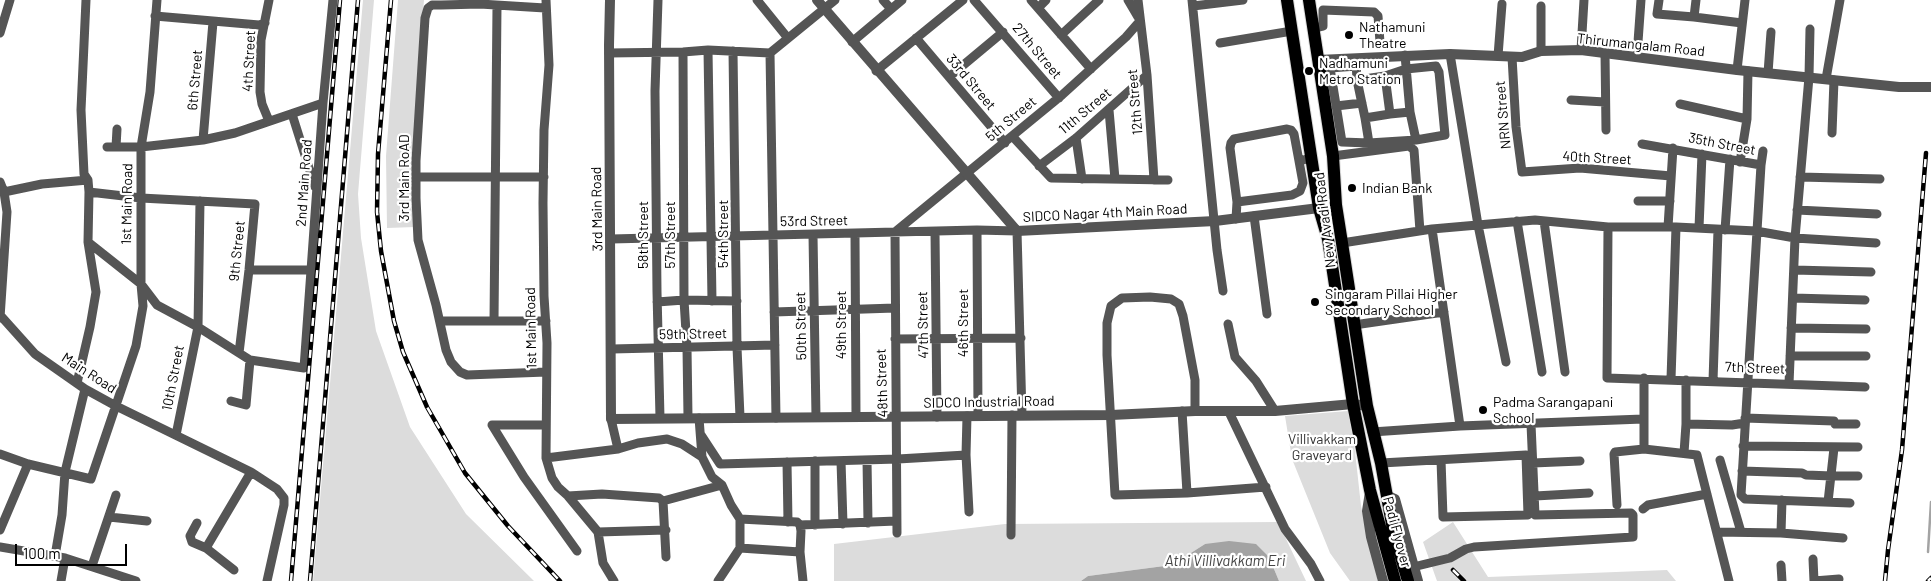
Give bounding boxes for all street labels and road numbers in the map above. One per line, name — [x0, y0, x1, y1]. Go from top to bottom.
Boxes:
street label: 27th Street — [1009, 20, 1065, 82]
street label: 4th Street — [239, 30, 259, 92]
street label: Thirumangalam Road — [1576, 30, 1706, 60]
street label: 6th Street — [184, 49, 206, 111]
street label: 33rd Street — [943, 51, 999, 113]
street label: 12th Street — [1124, 68, 1146, 136]
street label: NRN Street — [1492, 80, 1514, 150]
street label: 11th Street — [1055, 84, 1115, 138]
street label: 5th Street — [982, 93, 1040, 145]
street label: 35th Street — [1687, 129, 1757, 159]
street label: 3rd Main RoAD — [396, 134, 412, 222]
street label: 2nd Main Road — [293, 139, 315, 227]
street label: 40th Street — [1562, 148, 1632, 168]
street label: 1st Main Road — [118, 163, 136, 245]
street label: 3rd Main Road — [588, 167, 606, 251]
street label: New Avadi Road — [1311, 171, 1339, 269]
street label: 54th Street — [715, 200, 731, 268]
street label: SIDCO Nagar 4th Main Road — [1022, 200, 1188, 226]
street label: 58th Street — [635, 201, 651, 269]
street label: 57th Street — [662, 201, 678, 269]
street label: 53rd Street — [780, 212, 848, 230]
street label: 9th Street — [225, 220, 249, 282]
street label: 1st Main Road — [522, 287, 540, 369]
street label: 46th Street — [955, 289, 971, 357]
street label: 50th Street — [792, 291, 810, 361]
street label: 49th Street — [833, 291, 849, 359]
street label: 47th Street — [914, 291, 932, 359]
street label: 59th Street — [659, 325, 727, 343]
street label: 10th Street — [158, 344, 188, 412]
street label: 48th Street — [872, 348, 892, 418]
street label: Main Road — [58, 349, 120, 397]
street label: 7th Street — [1725, 359, 1785, 377]
street label: SIDCO Industrial Road — [923, 392, 1055, 412]
street label: Padi Flyover — [1379, 495, 1415, 569]

